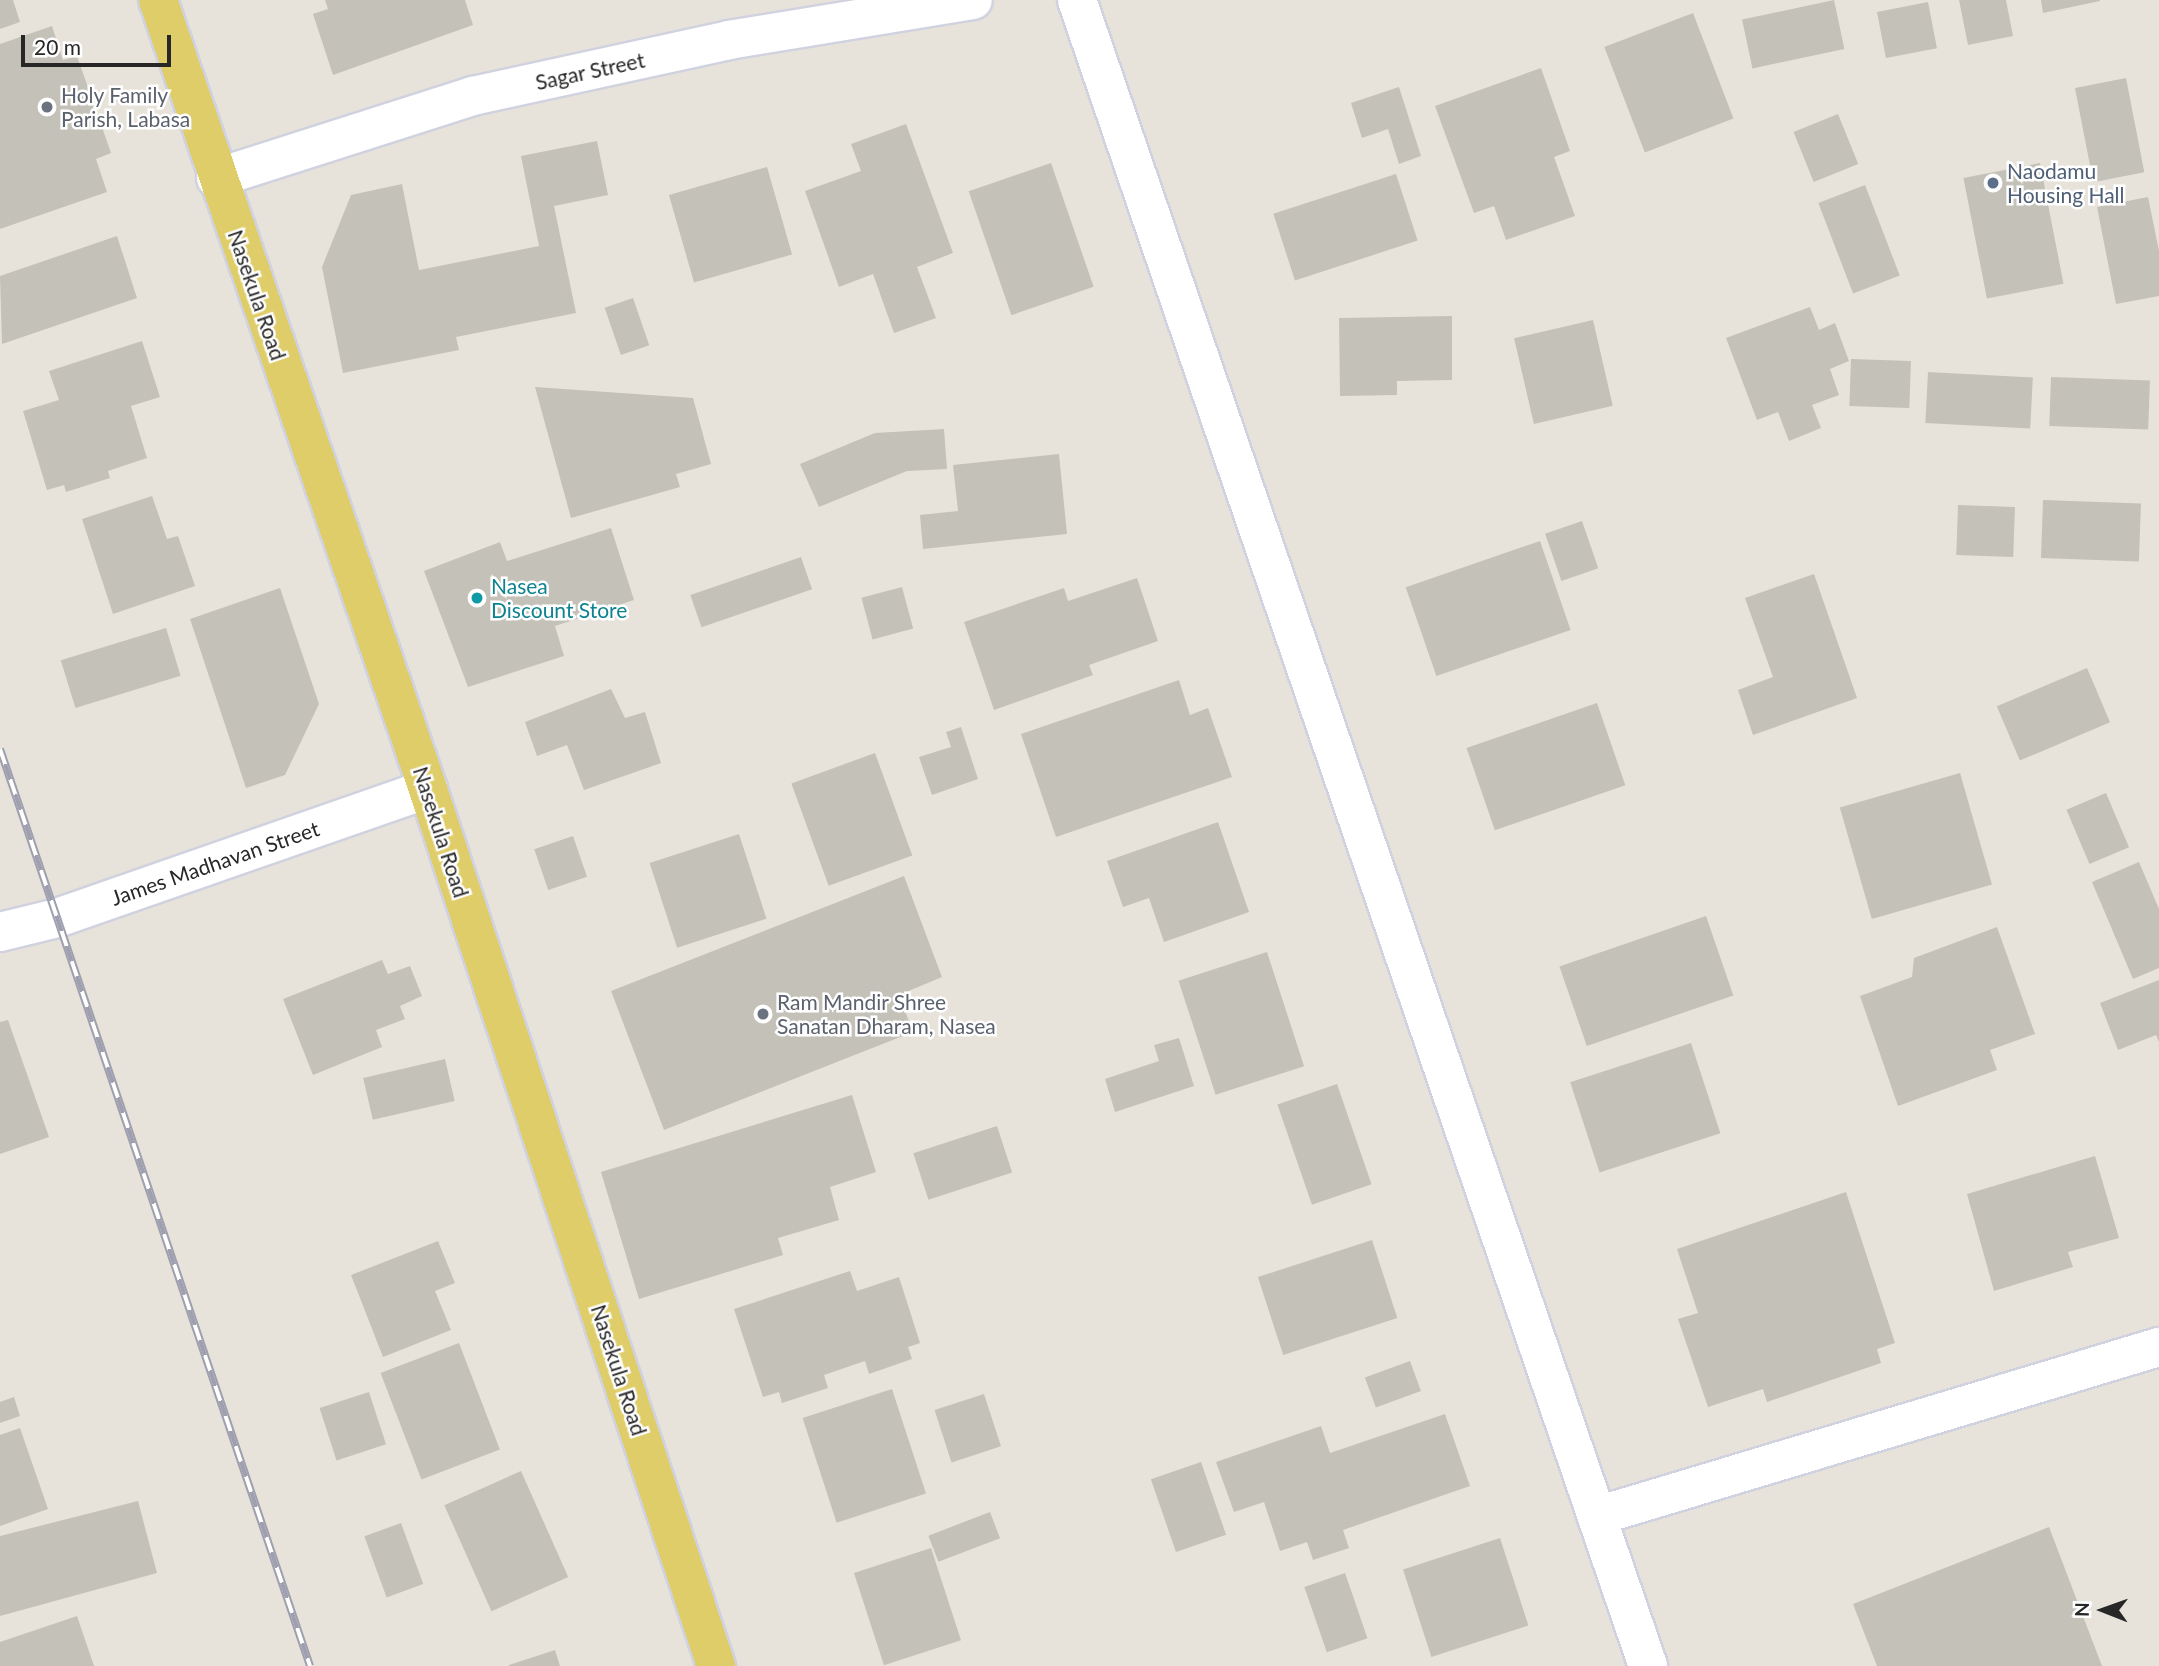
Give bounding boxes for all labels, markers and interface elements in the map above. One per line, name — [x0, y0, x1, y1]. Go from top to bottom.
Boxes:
scale bar — [24, 21, 175, 65]
text: 20 m — [34, 34, 81, 59]
street label: Sagar Street — [533, 47, 647, 95]
place label: Holy Family Parish, Labasa — [61, 82, 190, 132]
marker: Holy Family Parish, Labasa — [39, 99, 55, 115]
place label: Naodamu Housing Hall — [2007, 158, 2125, 208]
marker: Naodamu Housing Hall — [1985, 175, 2001, 191]
street label: Nasekula Road — [223, 227, 291, 363]
place label: Nasea Discount Store — [491, 573, 627, 623]
marker: Nasea Discount Store — [469, 590, 485, 606]
street label: Nasekula Road — [408, 763, 474, 901]
street label: James Madhavan Street — [108, 816, 322, 910]
place label: Ram Mandir Shree Sanatan Dharam, Nasea — [777, 989, 996, 1039]
marker: Ram Mandir Shree Sanatan Dharam, Nasea — [755, 1006, 771, 1022]
street label: Nasekula Road — [586, 1301, 652, 1439]
north arrow — [2068, 1575, 2138, 1645]
text: N — [2070, 1602, 2093, 1617]

